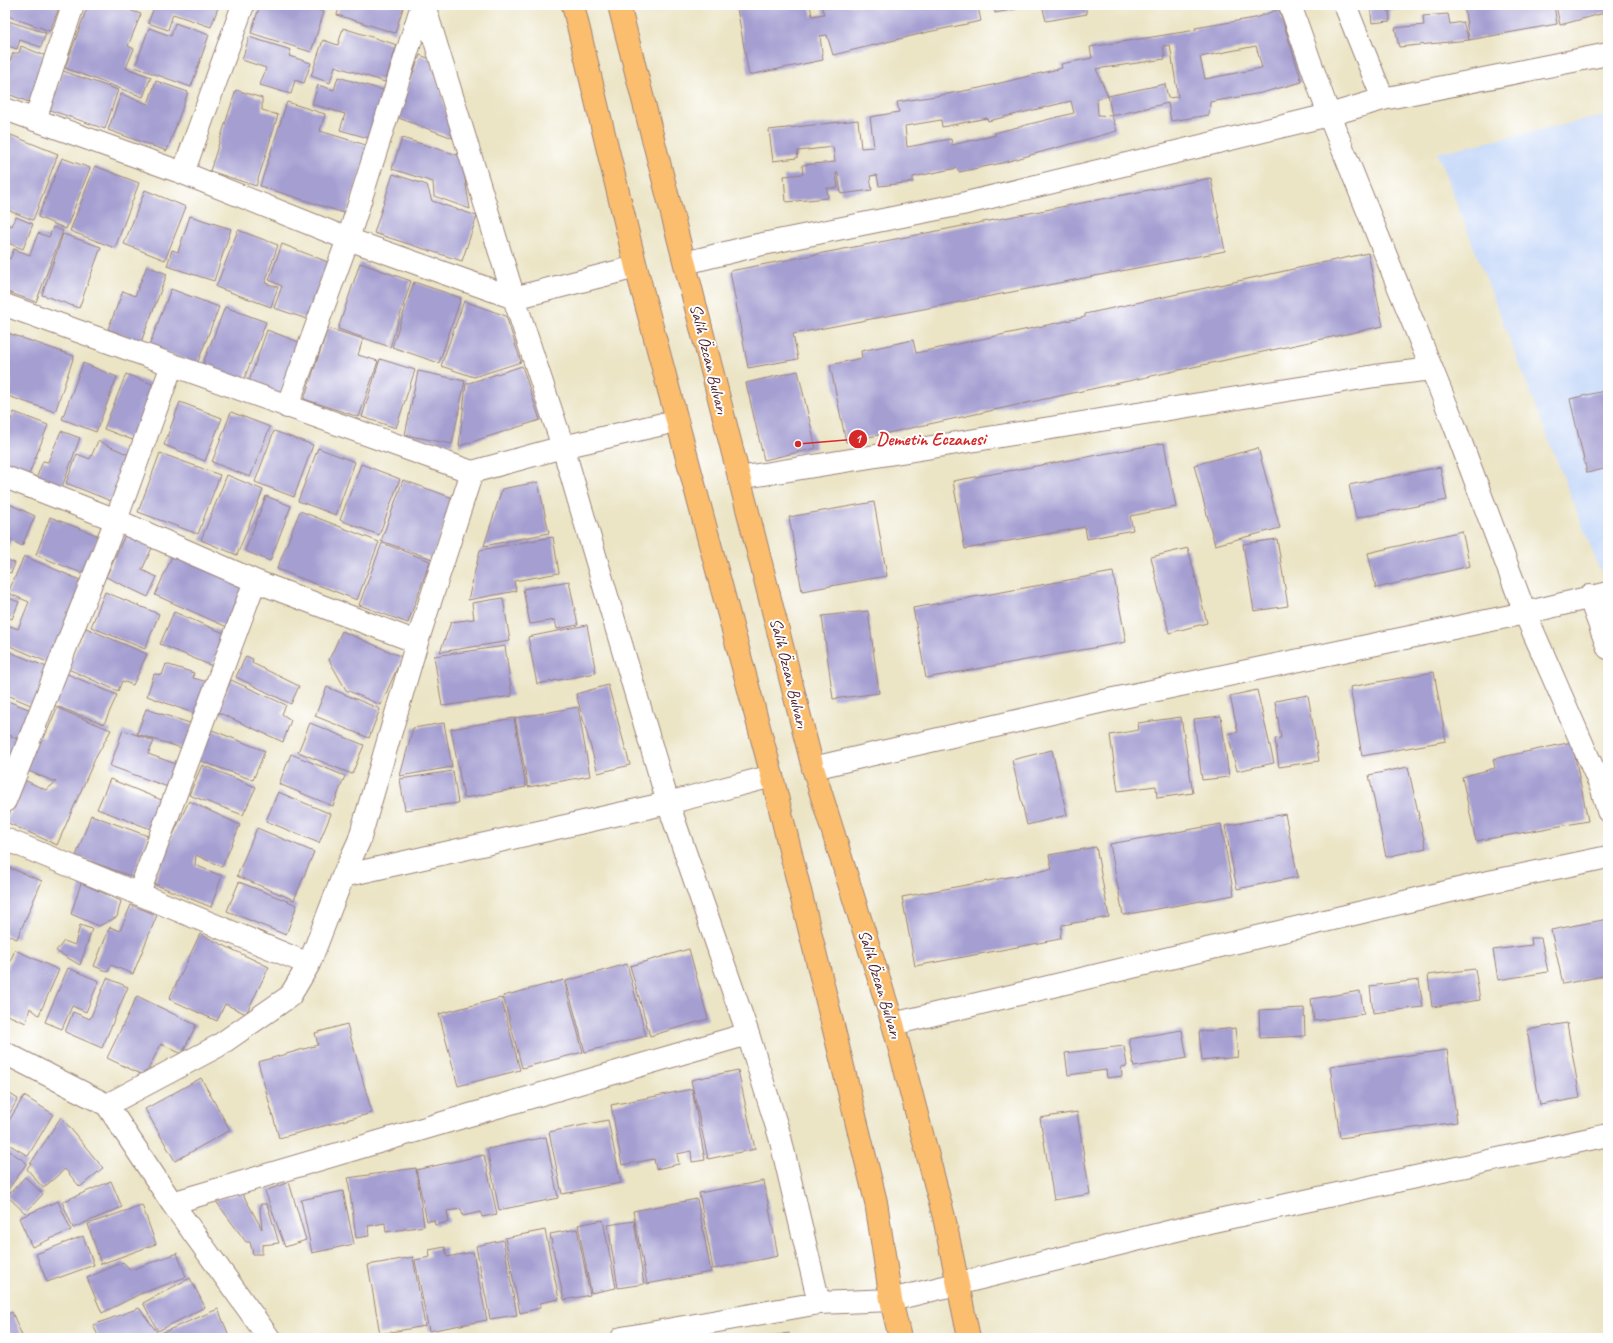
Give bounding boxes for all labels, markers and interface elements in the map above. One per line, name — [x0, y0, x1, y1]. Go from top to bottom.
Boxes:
street label: Salih Özcan Bulvarı — [685, 302, 733, 417]
callout: Demetin Eczanesi — [848, 424, 994, 454]
text: Demetin Eczanesi — [876, 428, 988, 450]
text: 1 — [855, 431, 862, 447]
street label: Salih Özcan Bulvarı — [765, 616, 813, 731]
street label: Salih Özcan Bulvarı — [854, 927, 907, 1042]

